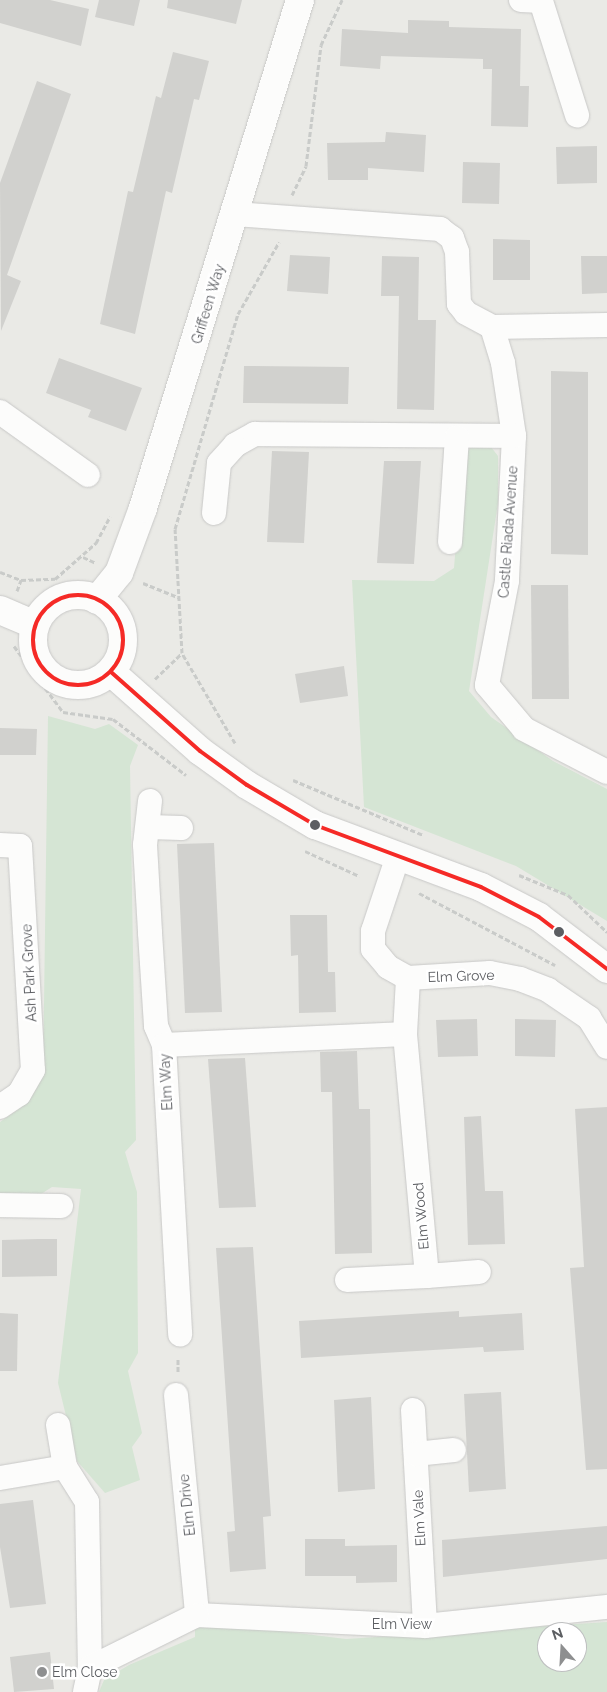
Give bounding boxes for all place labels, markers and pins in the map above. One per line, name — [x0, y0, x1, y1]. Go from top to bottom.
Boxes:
unlabelled marker — [310, 820, 320, 830]
unlabelled marker — [554, 927, 564, 937]
place label: Elm Close — [52, 1664, 117, 1680]
marker: Elm Close — [36, 1666, 48, 1678]

